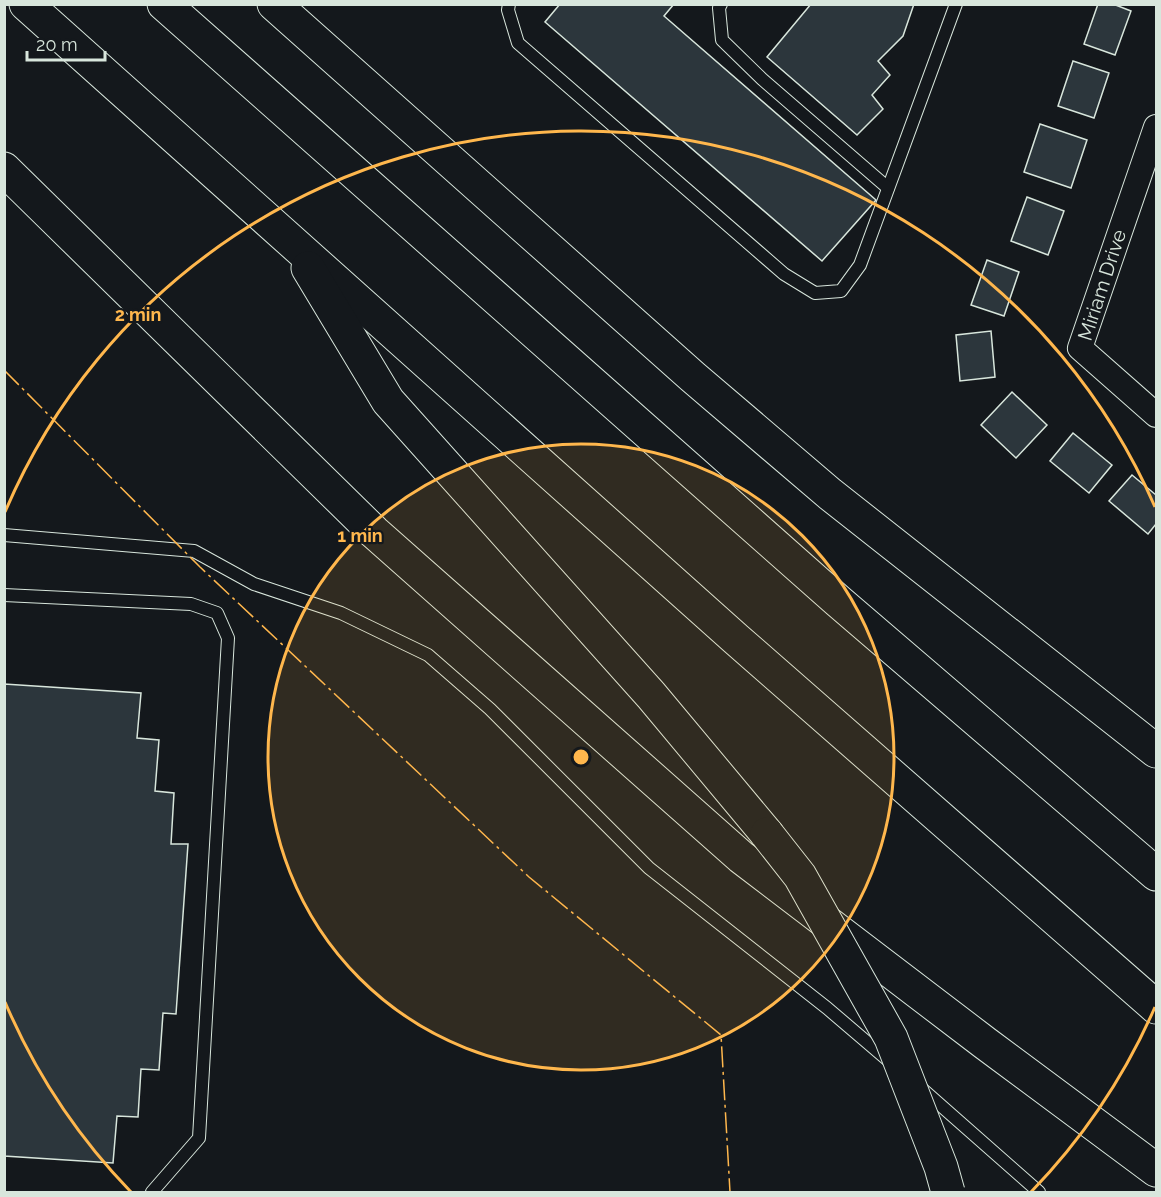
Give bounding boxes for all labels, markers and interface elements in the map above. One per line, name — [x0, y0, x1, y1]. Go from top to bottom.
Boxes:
scale bar — [27, 24, 105, 62]
text: 20 m — [36, 34, 78, 55]
street label: Miriam Drive — [1073, 226, 1131, 344]
text: 2 min — [115, 304, 161, 325]
text: 1 min — [337, 525, 383, 546]
centre of rings — [571, 747, 591, 767]

